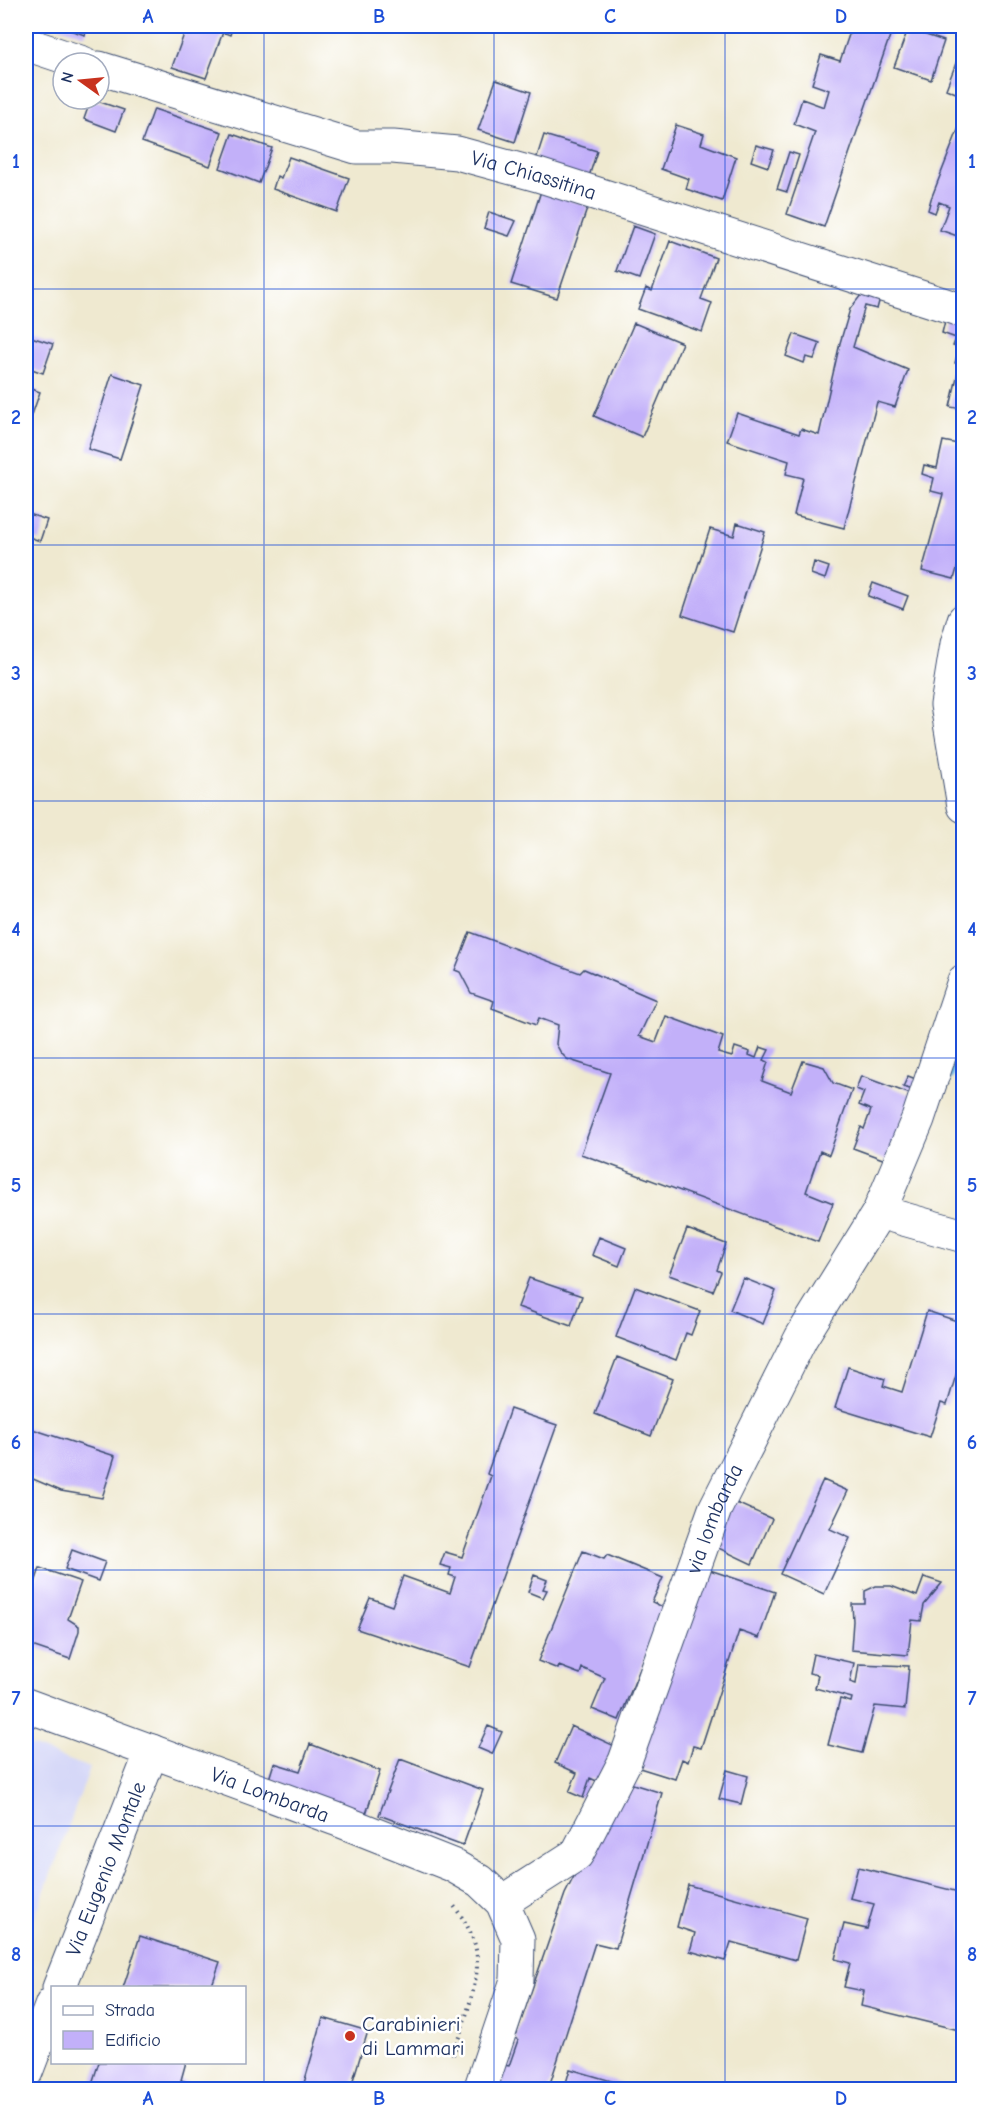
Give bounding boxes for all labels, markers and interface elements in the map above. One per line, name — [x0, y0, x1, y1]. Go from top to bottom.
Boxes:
text: A — [142, 5, 154, 28]
text: B — [373, 5, 385, 28]
text: C — [604, 5, 616, 28]
text: D — [835, 5, 847, 28]
north arrow — [51, 51, 111, 111]
text: N — [57, 70, 78, 85]
street label: Via Chiassitina — [469, 145, 599, 205]
text: 1 — [12, 150, 20, 173]
text: 1 — [968, 150, 976, 173]
text: 2 — [11, 406, 21, 429]
text: 2 — [967, 406, 977, 429]
text: 3 — [11, 662, 21, 685]
text: 3 — [967, 662, 977, 685]
text: 4 — [11, 918, 21, 941]
text: 4 — [967, 918, 977, 941]
text: 5 — [11, 1174, 21, 1197]
text: 5 — [967, 1174, 977, 1197]
text: 6 — [11, 1431, 21, 1454]
text: 6 — [967, 1431, 977, 1454]
street label: via lombarda — [681, 1460, 748, 1577]
text: 7 — [12, 1687, 21, 1710]
text: 7 — [968, 1687, 977, 1710]
street label: Via Lombarda — [208, 1762, 333, 1827]
street label: Via Eugenio Montale — [61, 1778, 151, 1959]
text: 8 — [11, 1943, 21, 1966]
text: 8 — [967, 1943, 977, 1966]
legend — [51, 1986, 246, 2064]
text: Strada — [105, 2000, 155, 2021]
place label: Carabinieri di Lammari — [362, 2012, 465, 2060]
marker: Carabinieri di Lammari — [343, 2029, 357, 2043]
text: Edificio — [105, 2030, 161, 2051]
text: A — [142, 2087, 154, 2110]
text: B — [373, 2087, 385, 2110]
text: C — [604, 2087, 616, 2110]
text: D — [835, 2087, 847, 2110]

